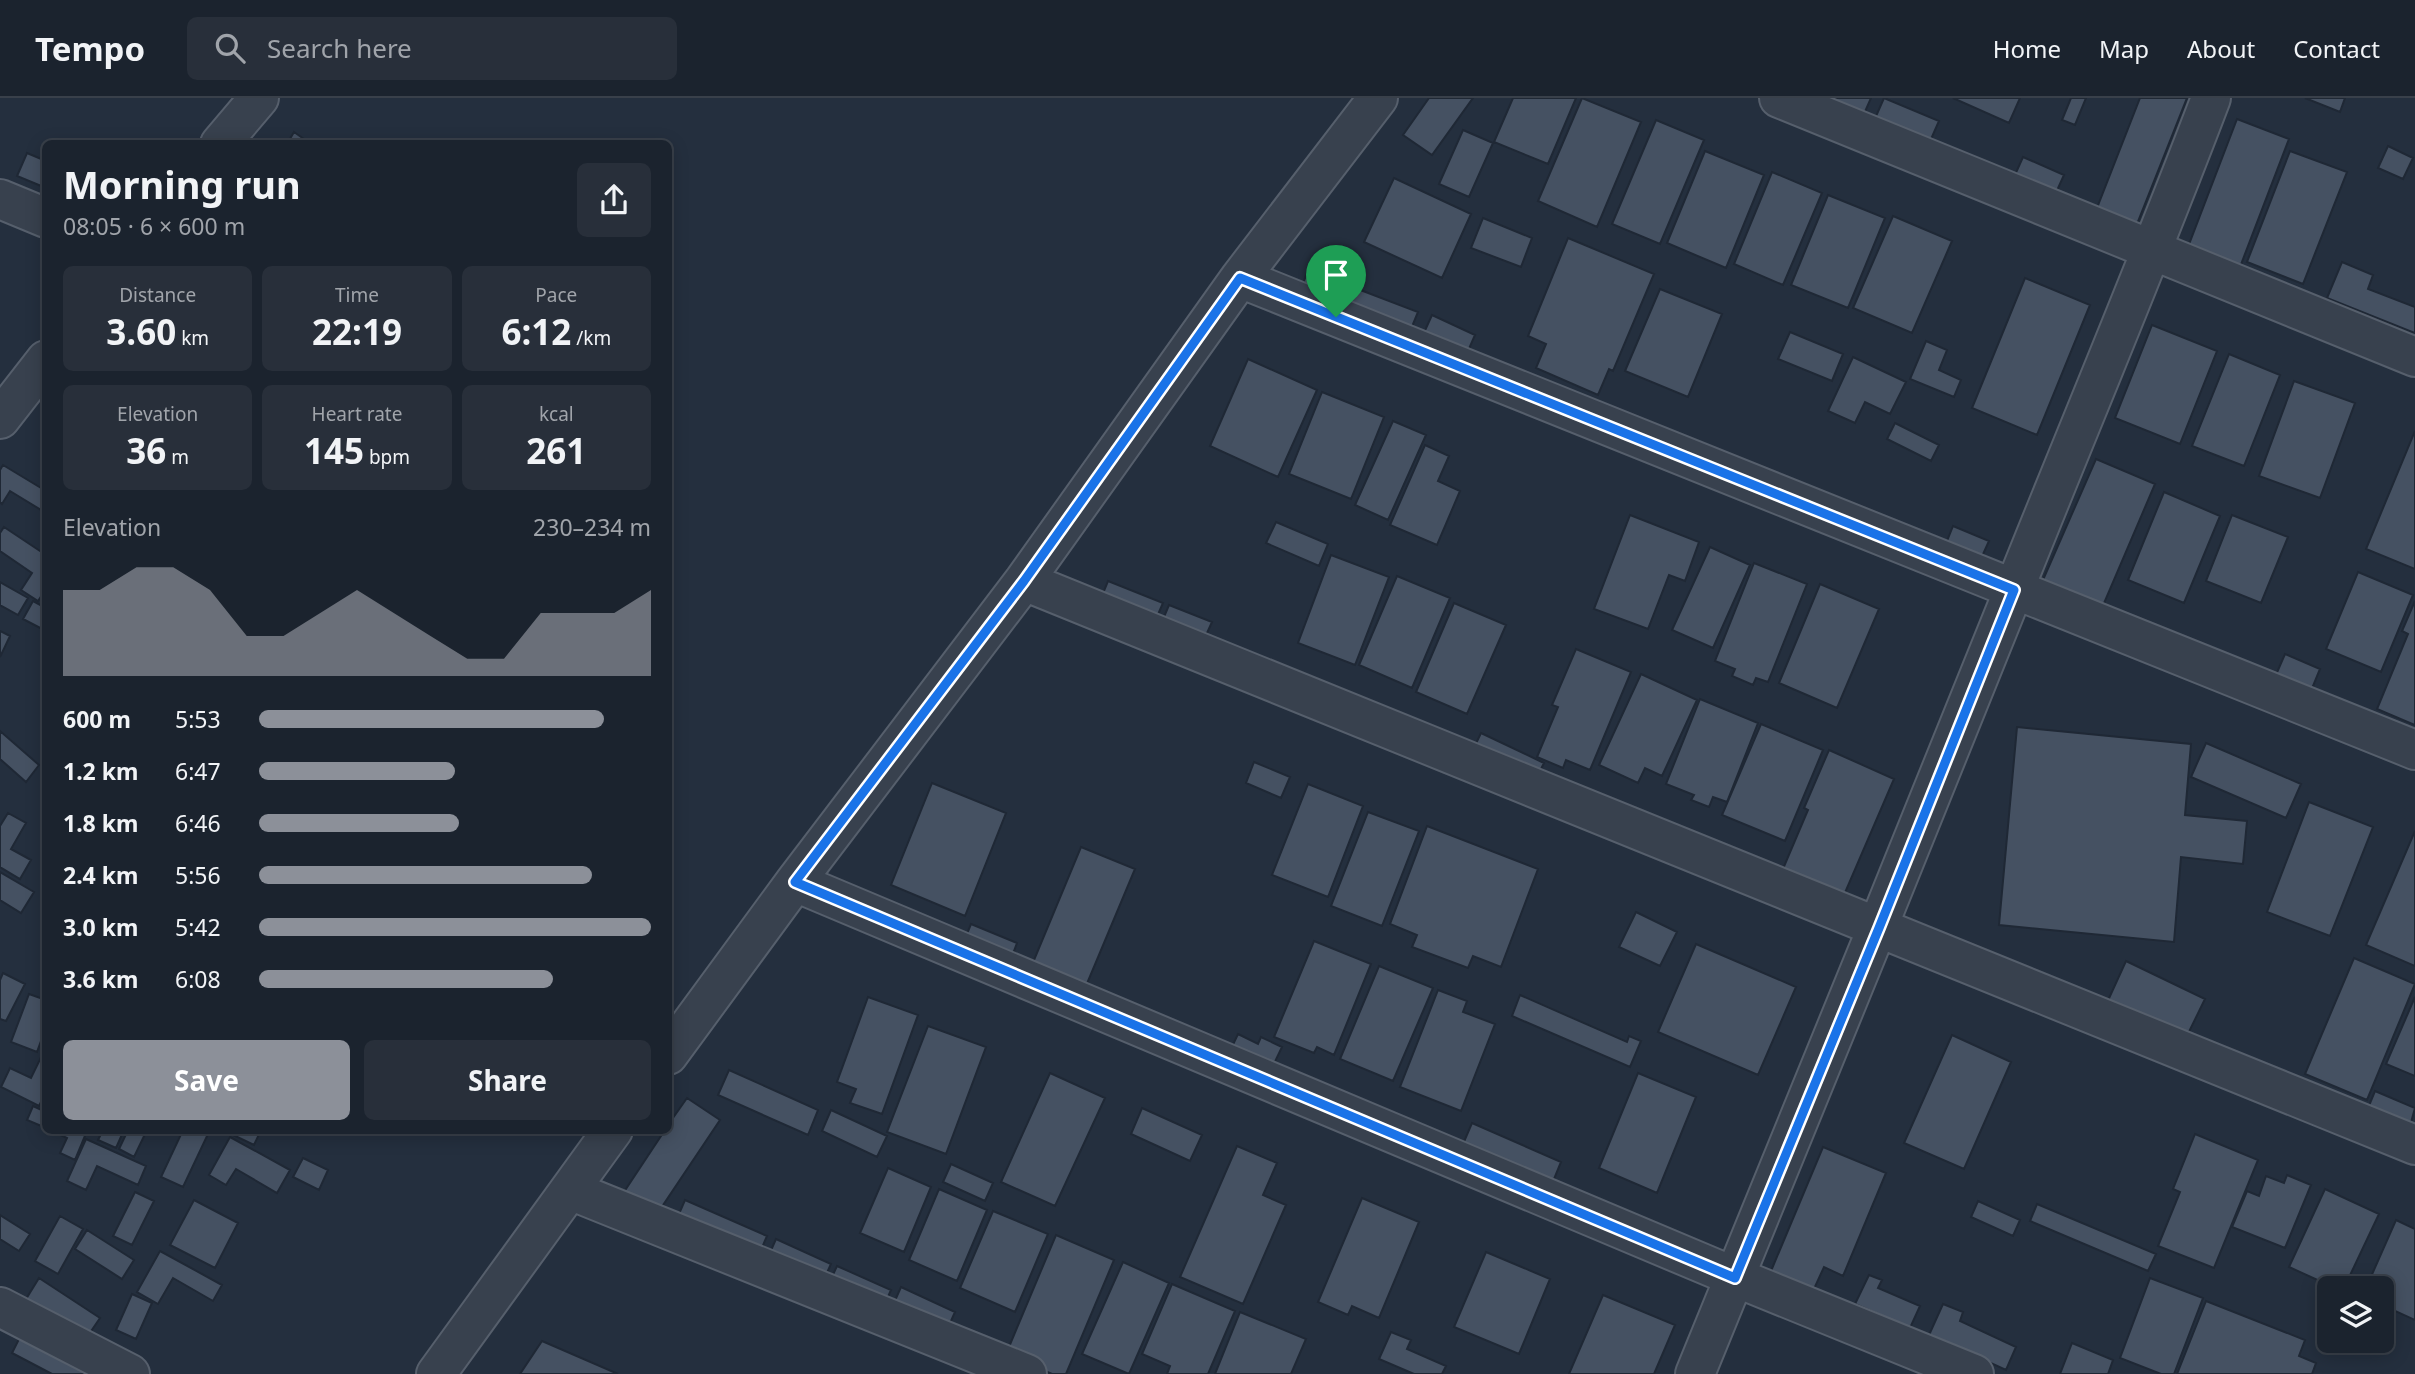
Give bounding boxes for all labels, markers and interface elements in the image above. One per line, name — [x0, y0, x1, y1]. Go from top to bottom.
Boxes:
search box — [187, 17, 677, 80]
text: Tempo — [35, 26, 145, 71]
icon: search — [211, 29, 249, 67]
text: Search here — [267, 30, 412, 66]
text: Home — [1993, 32, 2061, 65]
text: Map — [2099, 32, 2149, 65]
text: About — [2187, 32, 2255, 65]
text: Contact — [2293, 32, 2380, 65]
text: Morning run — [63, 158, 301, 210]
button: share — [577, 163, 651, 237]
text: 08:05 · 6 × 600 m — [63, 210, 245, 242]
pin — [1306, 245, 1366, 317]
icon: arrive — [1317, 256, 1355, 294]
text: Distance — [119, 282, 196, 308]
text: Time — [335, 282, 379, 308]
text: Pace — [535, 282, 577, 308]
text: 3.60 — [106, 308, 176, 355]
text: 22:19 — [312, 308, 402, 355]
text: 6:12 — [501, 308, 571, 355]
text: km — [176, 325, 209, 351]
text: /km — [571, 325, 611, 351]
text: Elevation — [117, 401, 198, 427]
text: Heart rate — [312, 401, 402, 427]
text: kcal — [539, 401, 574, 427]
text: 36 — [126, 427, 166, 474]
text: 145 — [304, 427, 364, 474]
text: 261 — [526, 427, 586, 474]
text: m — [166, 444, 189, 470]
text: bpm — [364, 444, 410, 470]
text: Elevation — [63, 511, 161, 543]
text: 230–234 m — [533, 511, 651, 543]
text: 600 m — [63, 703, 131, 735]
text: 5:53 — [175, 703, 221, 735]
text: 1.2 km — [63, 755, 138, 787]
text: 6:47 — [175, 755, 221, 787]
text: 1.8 km — [63, 807, 138, 839]
text: 6:46 — [175, 807, 221, 839]
text: 2.4 km — [63, 859, 138, 891]
text: 5:56 — [175, 859, 221, 891]
text: 3.0 km — [63, 911, 138, 943]
text: 5:42 — [175, 911, 221, 943]
text: 3.6 km — [63, 963, 138, 995]
text: 6:08 — [175, 963, 221, 995]
button: Save — [63, 1040, 350, 1120]
button: Share — [364, 1040, 651, 1120]
map controls — [2317, 1276, 2394, 1353]
button: layers — [2317, 1276, 2394, 1353]

